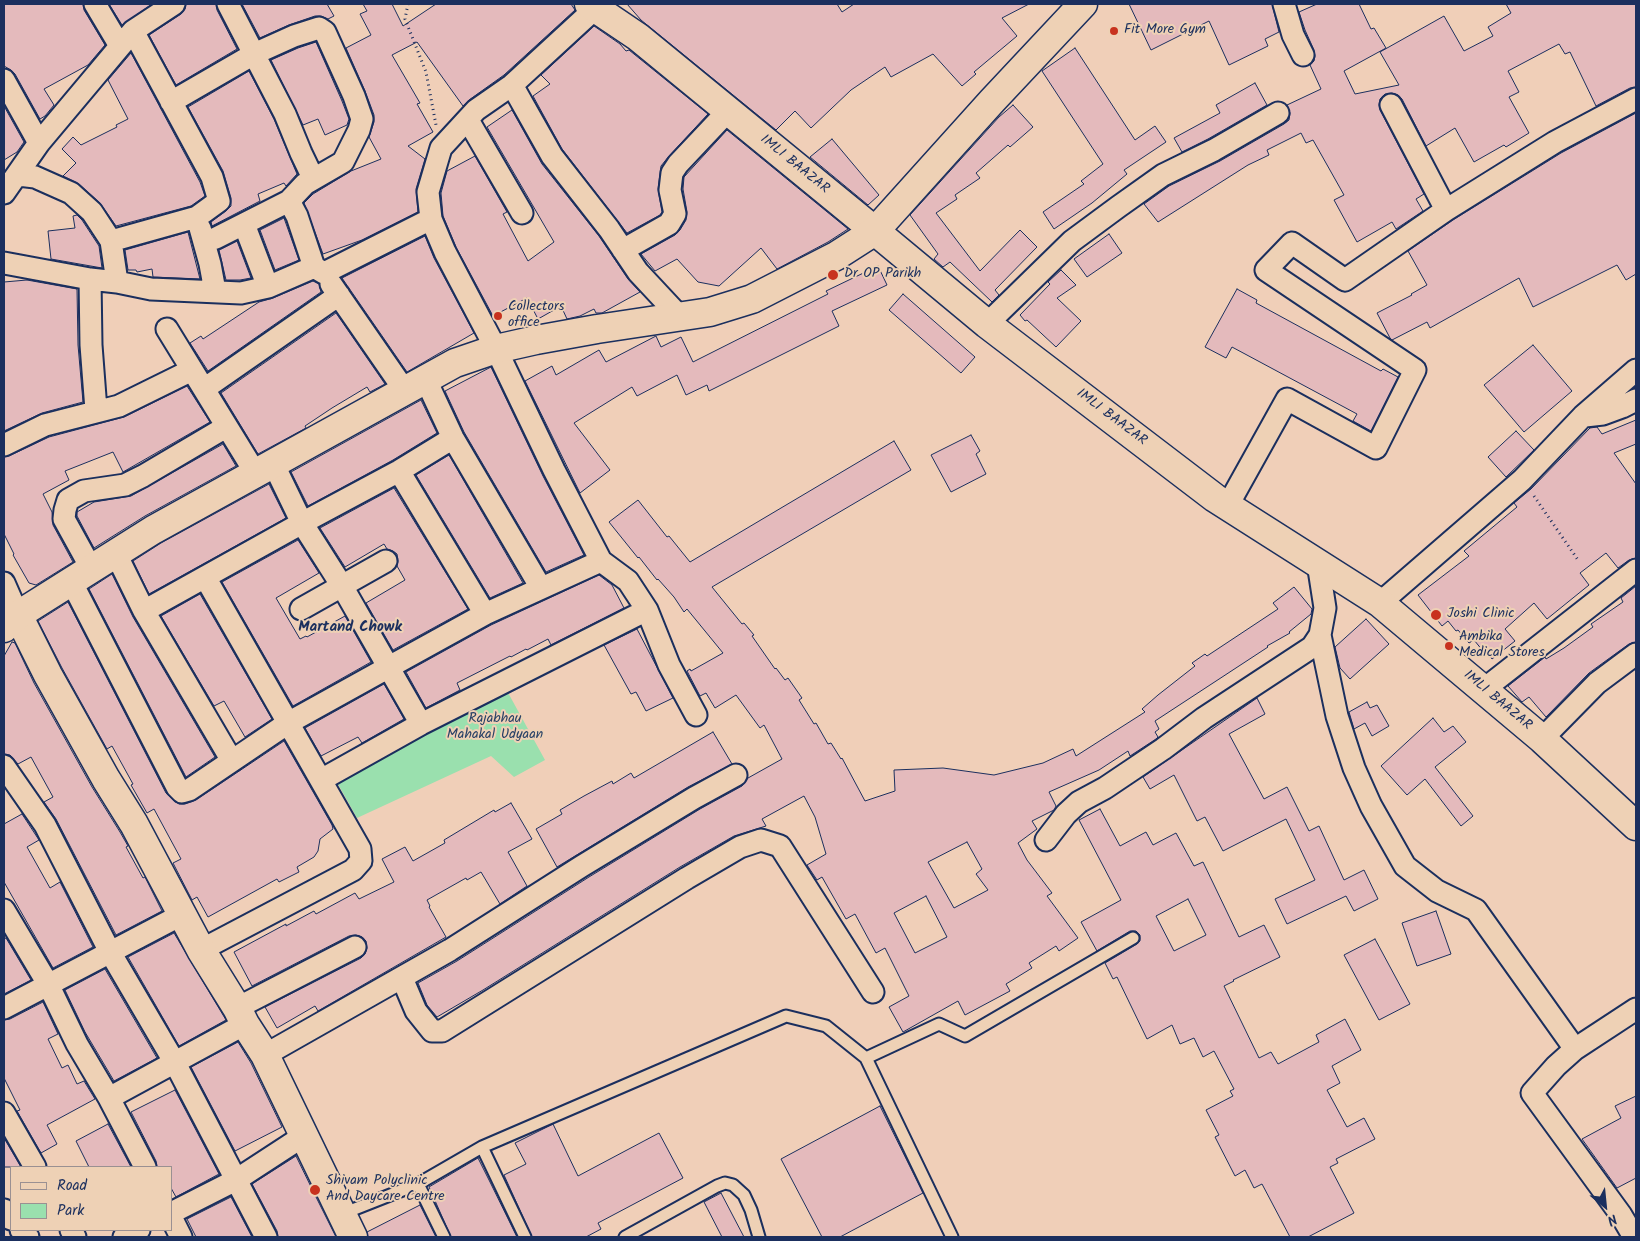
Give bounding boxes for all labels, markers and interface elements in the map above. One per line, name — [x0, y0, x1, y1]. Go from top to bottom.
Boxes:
place label: Fit More Gym — [1124, 23, 1206, 39]
marker: Fit More Gym — [1108, 25, 1120, 37]
street label: IMLI BAAZAR — [756, 132, 832, 198]
place label: Dr OP Parikh — [844, 267, 921, 283]
marker: Dr OP Parikh — [826, 268, 840, 282]
place label: Collectors office — [508, 300, 564, 332]
marker: Collectors office — [492, 310, 504, 322]
street label: IMLI BAAZAR — [1072, 386, 1150, 450]
place label: Joshi Clinic — [1447, 607, 1514, 623]
marker: Joshi Clinic — [1429, 608, 1443, 622]
district label: Martand Chowk — [298, 619, 402, 637]
place label: Ambika Medical Stores — [1459, 630, 1545, 662]
marker: Ambika Medical Stores — [1443, 640, 1455, 652]
street label: IMLI BAAZAR — [1459, 667, 1535, 735]
park label: Rajabhau Mahakal Udyaan — [447, 712, 543, 744]
legend — [10, 1166, 172, 1231]
text: Road — [57, 1174, 87, 1198]
place label: Shivam Polyclinic And Daycare Centre — [326, 1174, 445, 1206]
north arrow — [1580, 1181, 1630, 1231]
marker: Shivam Polyclinic And Daycare Centre — [308, 1183, 322, 1197]
text: Park — [57, 1199, 84, 1223]
text: N — [1603, 1207, 1621, 1231]

